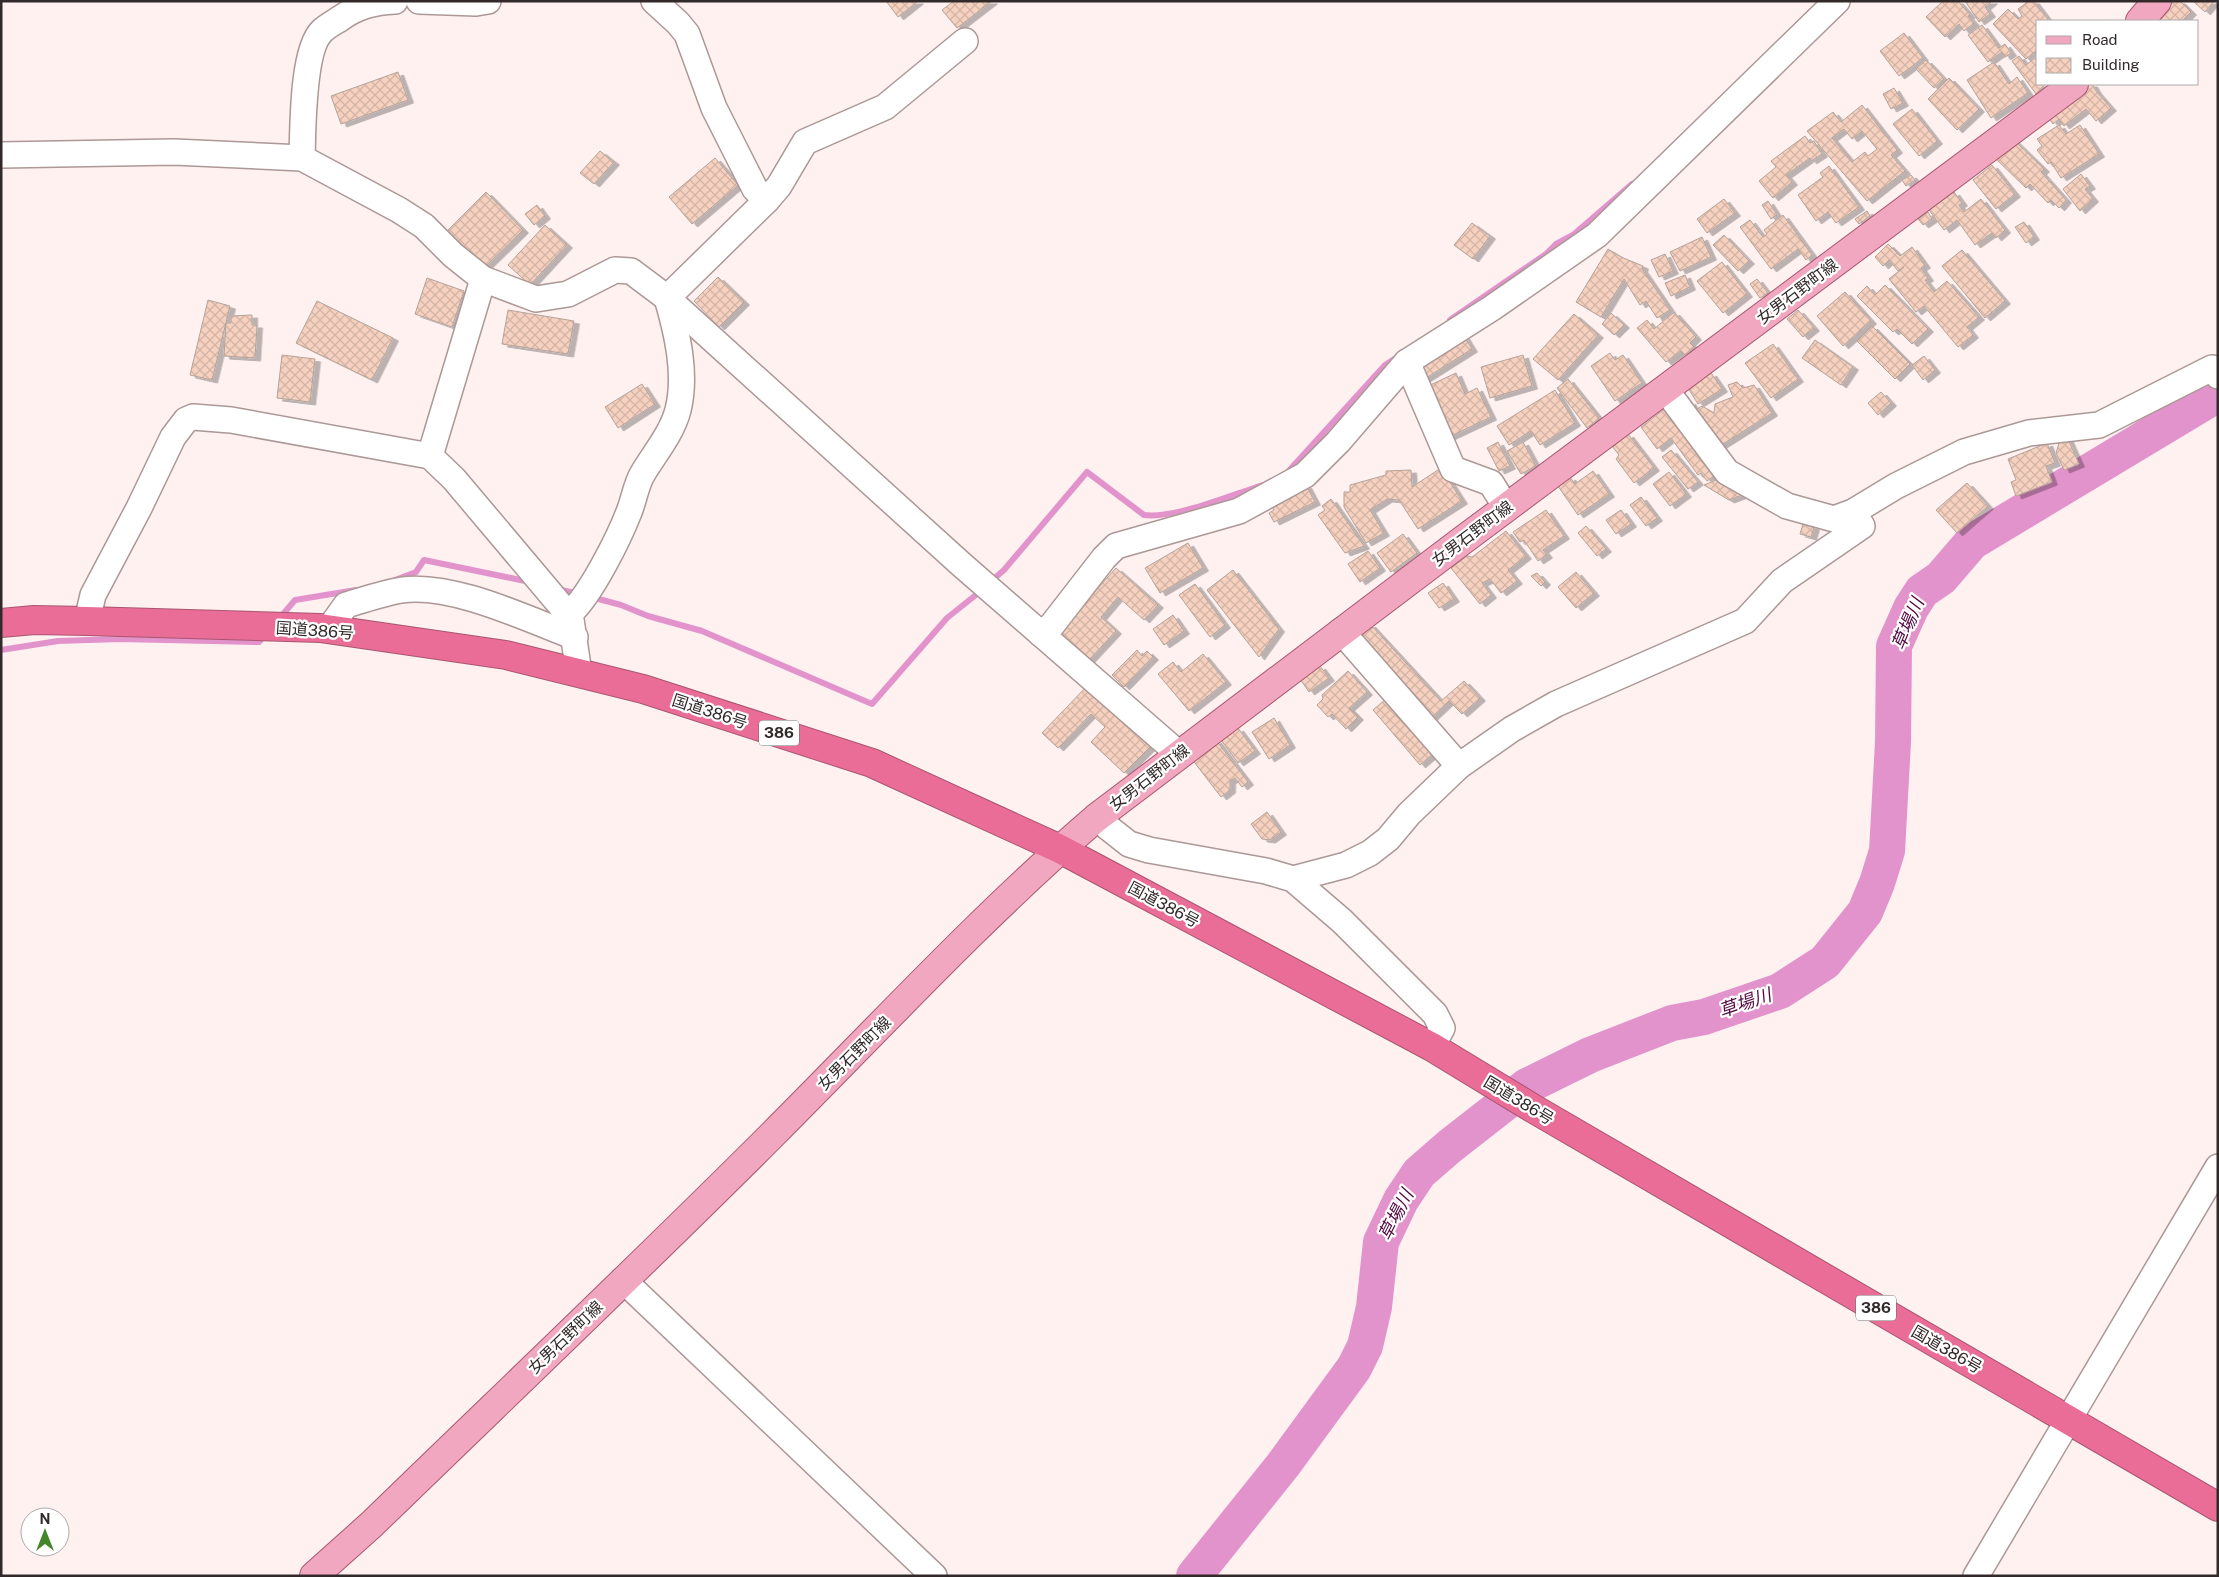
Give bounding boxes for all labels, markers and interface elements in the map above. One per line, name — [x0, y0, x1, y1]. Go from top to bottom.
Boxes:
legend — [2036, 20, 2199, 85]
text: Road — [2082, 31, 2118, 48]
text: Building — [2082, 56, 2140, 73]
street label: 女男石野町線 — [1753, 255, 1841, 328]
street label: 女男石野町線 — [1428, 497, 1516, 570]
water label: 草場川 — [1887, 593, 1929, 653]
street label: 国道386号 — [275, 618, 355, 643]
street label: 国道386号 — [670, 690, 750, 733]
road number: 386 — [759, 720, 799, 746]
street label: 女男石野町線 — [1106, 740, 1193, 814]
street label: 国道386号 — [1125, 878, 1203, 931]
water label: 草場川 — [1716, 983, 1776, 1021]
street label: 女男石野町線 — [814, 1013, 895, 1094]
street label: 国道386号 — [1480, 1072, 1557, 1129]
water label: 草場川 — [1374, 1184, 1418, 1244]
road number: 386 — [1856, 1296, 1896, 1320]
street label: 女男石野町線 — [524, 1297, 606, 1378]
street label: 国道386号 — [1908, 1322, 1985, 1377]
north arrow — [20, 1507, 70, 1557]
text: N — [40, 1511, 50, 1527]

